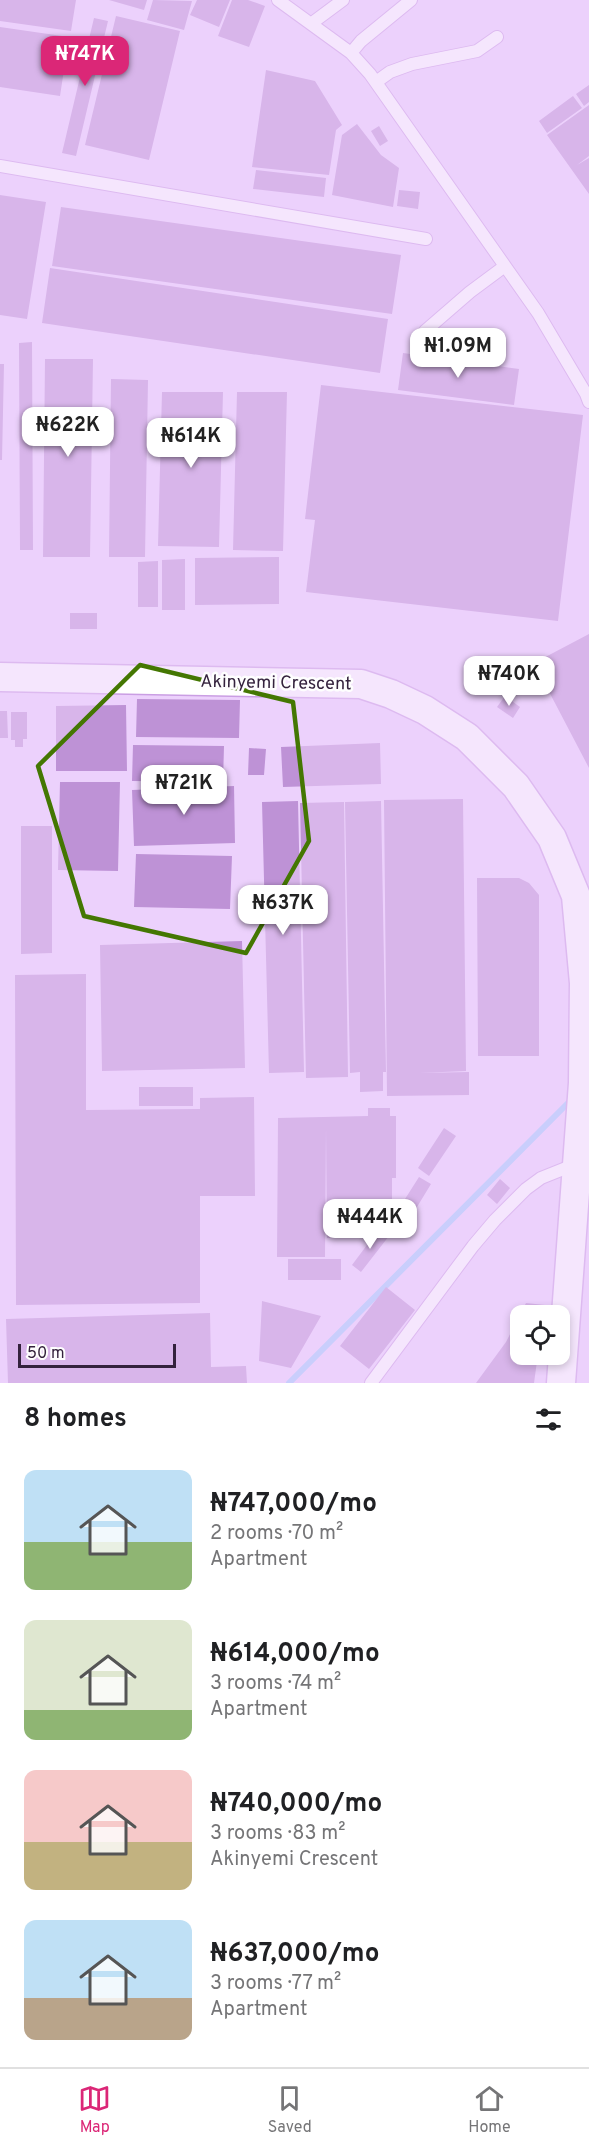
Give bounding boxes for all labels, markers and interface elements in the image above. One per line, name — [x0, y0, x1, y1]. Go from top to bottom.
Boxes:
pin: ₦747K — [43, 36, 127, 87]
text: ₦747K — [55, 42, 115, 68]
pin: ₦1.09M — [409, 328, 507, 379]
text: ₦1.09M — [424, 334, 492, 360]
pin: ₦622K — [26, 407, 110, 458]
text: ₦622K — [36, 413, 100, 439]
pin: ₦614K — [149, 418, 233, 469]
text: ₦614K — [161, 424, 221, 450]
pin: ₦740K — [467, 656, 551, 707]
text: ₦740K — [478, 662, 540, 688]
street label: Akinyemi Crescent — [200, 671, 352, 696]
pin: ₦721K — [142, 765, 226, 816]
text: ₦721K — [155, 771, 213, 797]
pin: ₦637K — [241, 885, 325, 936]
text: ₦637K — [252, 891, 314, 917]
pin: ₦444K — [328, 1199, 412, 1250]
text: ₦444K — [337, 1205, 403, 1231]
map controls — [510, 1305, 570, 1365]
button: locate — [510, 1305, 570, 1365]
scale bar — [18, 1341, 176, 1368]
text: 50 m — [27, 1344, 65, 1364]
text: 8 homes — [24, 1403, 127, 1436]
icon: filters — [532, 1403, 565, 1436]
text: ₦747,000/mo — [210, 1488, 377, 1521]
icon: home — [72, 1494, 144, 1566]
text: 2 rooms · 70 m² — [210, 1521, 343, 1547]
text: Apartment — [210, 1547, 308, 1573]
text: ₦614,000/mo — [210, 1638, 380, 1671]
icon: home — [72, 1644, 144, 1716]
text: 3 rooms · 74 m² — [210, 1671, 341, 1697]
text: Apartment — [210, 1697, 308, 1723]
text: ₦740,000/mo — [210, 1788, 382, 1821]
icon: home — [72, 1794, 144, 1866]
text: 3 rooms · 83 m² — [210, 1821, 345, 1847]
text: Akinyemi Crescent — [210, 1847, 378, 1873]
text: ₦637,000/mo — [210, 1938, 380, 1971]
icon: home — [72, 1944, 144, 2016]
text: 3 rooms · 77 m² — [210, 1971, 341, 1997]
text: Apartment — [210, 1997, 308, 2023]
tab: Map — [78, 2082, 111, 2138]
tab: Saved — [268, 2082, 312, 2138]
tab: Home — [468, 2082, 511, 2138]

